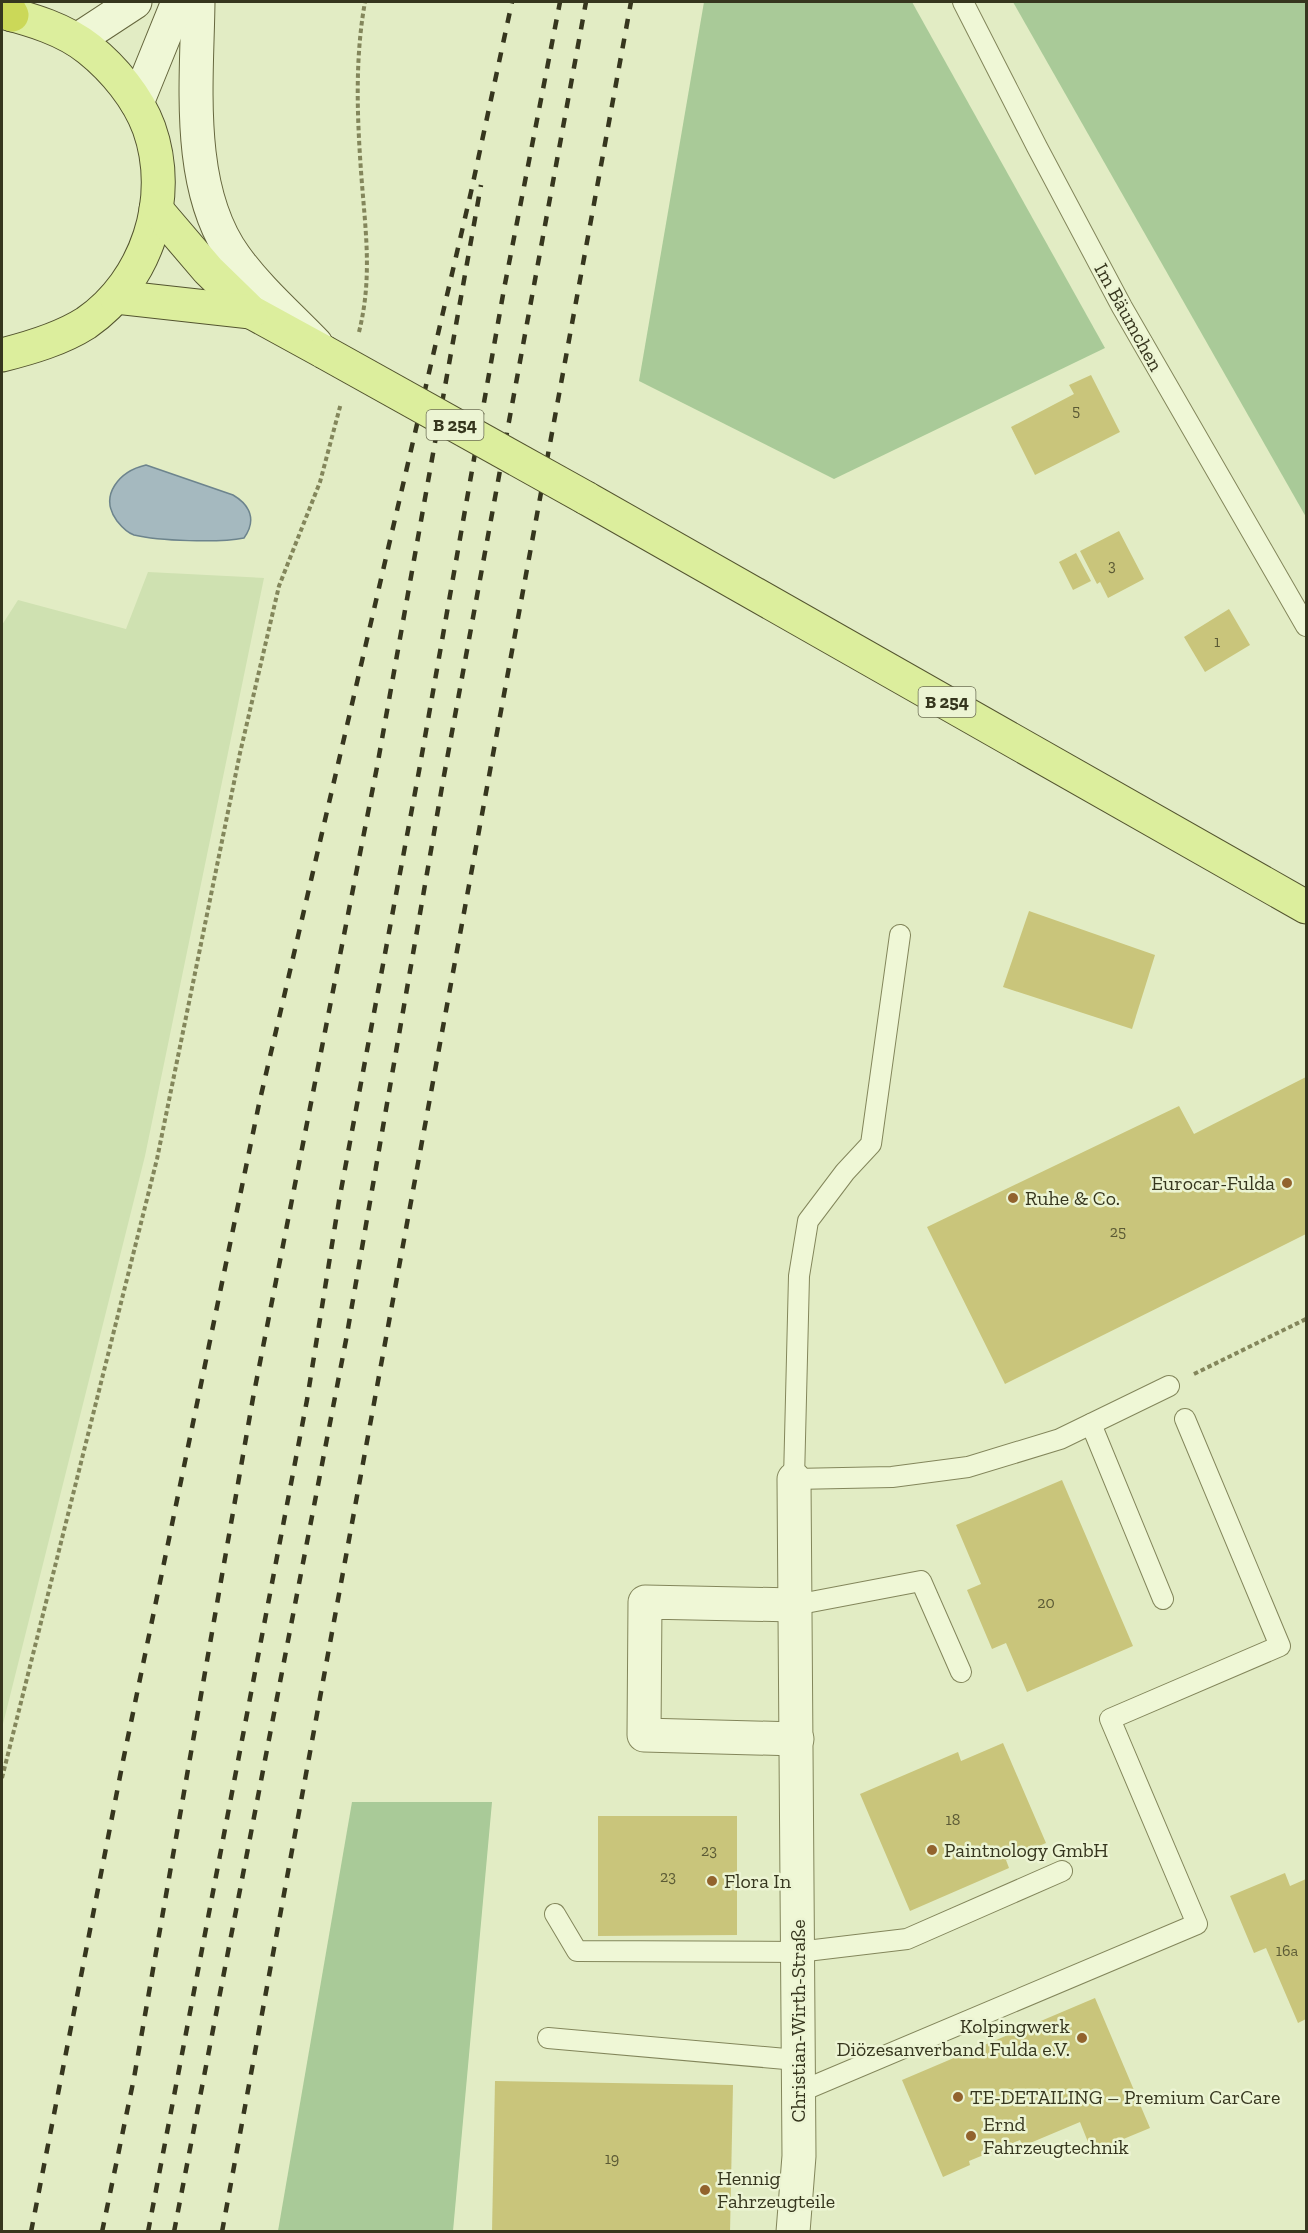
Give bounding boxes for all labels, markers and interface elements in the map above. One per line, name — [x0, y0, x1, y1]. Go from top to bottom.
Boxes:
street label: Im Bäumchen — [1089, 259, 1169, 376]
house number: 5 — [1072, 401, 1080, 420]
road number: B 254 — [426, 410, 484, 440]
house number: 3 — [1108, 556, 1116, 575]
house number: 1 — [1214, 632, 1220, 651]
road number: B 254 — [918, 687, 976, 717]
place label: Eurocar-Fulda — [1151, 1171, 1275, 1195]
marker: Eurocar-Fulda — [1280, 1176, 1294, 1190]
place label: Ruhe & Co. — [1025, 1186, 1120, 1210]
marker: Ruhe & Co. — [1006, 1191, 1020, 1205]
house number: 25 — [1110, 1222, 1126, 1241]
house number: 20 — [1037, 1593, 1055, 1612]
house number: 18 — [946, 1810, 960, 1829]
place label: Paintnology GmbH — [944, 1838, 1108, 1862]
house number: 23 — [701, 1841, 717, 1860]
marker: Paintnology GmbH — [925, 1843, 939, 1857]
house number: 23 — [660, 1867, 676, 1886]
place label: Flora In — [724, 1869, 792, 1893]
marker: Flora In — [705, 1874, 719, 1888]
street label: Christian-Wirth-Straße — [786, 1919, 810, 2123]
house number: 16a — [1276, 1941, 1298, 1960]
place label: Kolpingwerk Diözesanverband Fulda e.V. — [836, 2014, 1071, 2061]
marker: Kolpingwerk Diözesanverband Fulda e.V. — [1075, 2031, 1089, 2045]
place label: TE-DETAILING – Premium CarCare — [970, 2085, 1281, 2109]
marker: TE-DETAILING – Premium CarCare — [951, 2090, 965, 2104]
place label: Ernd Fahrzeugtechnik — [983, 2112, 1129, 2159]
marker: Ernd Fahrzeugtechnik — [964, 2129, 978, 2143]
house number: 19 — [605, 2149, 619, 2168]
place label: Hennig Fahrzeugteile — [717, 2166, 835, 2213]
marker: Hennig Fahrzeugteile — [698, 2183, 712, 2197]

